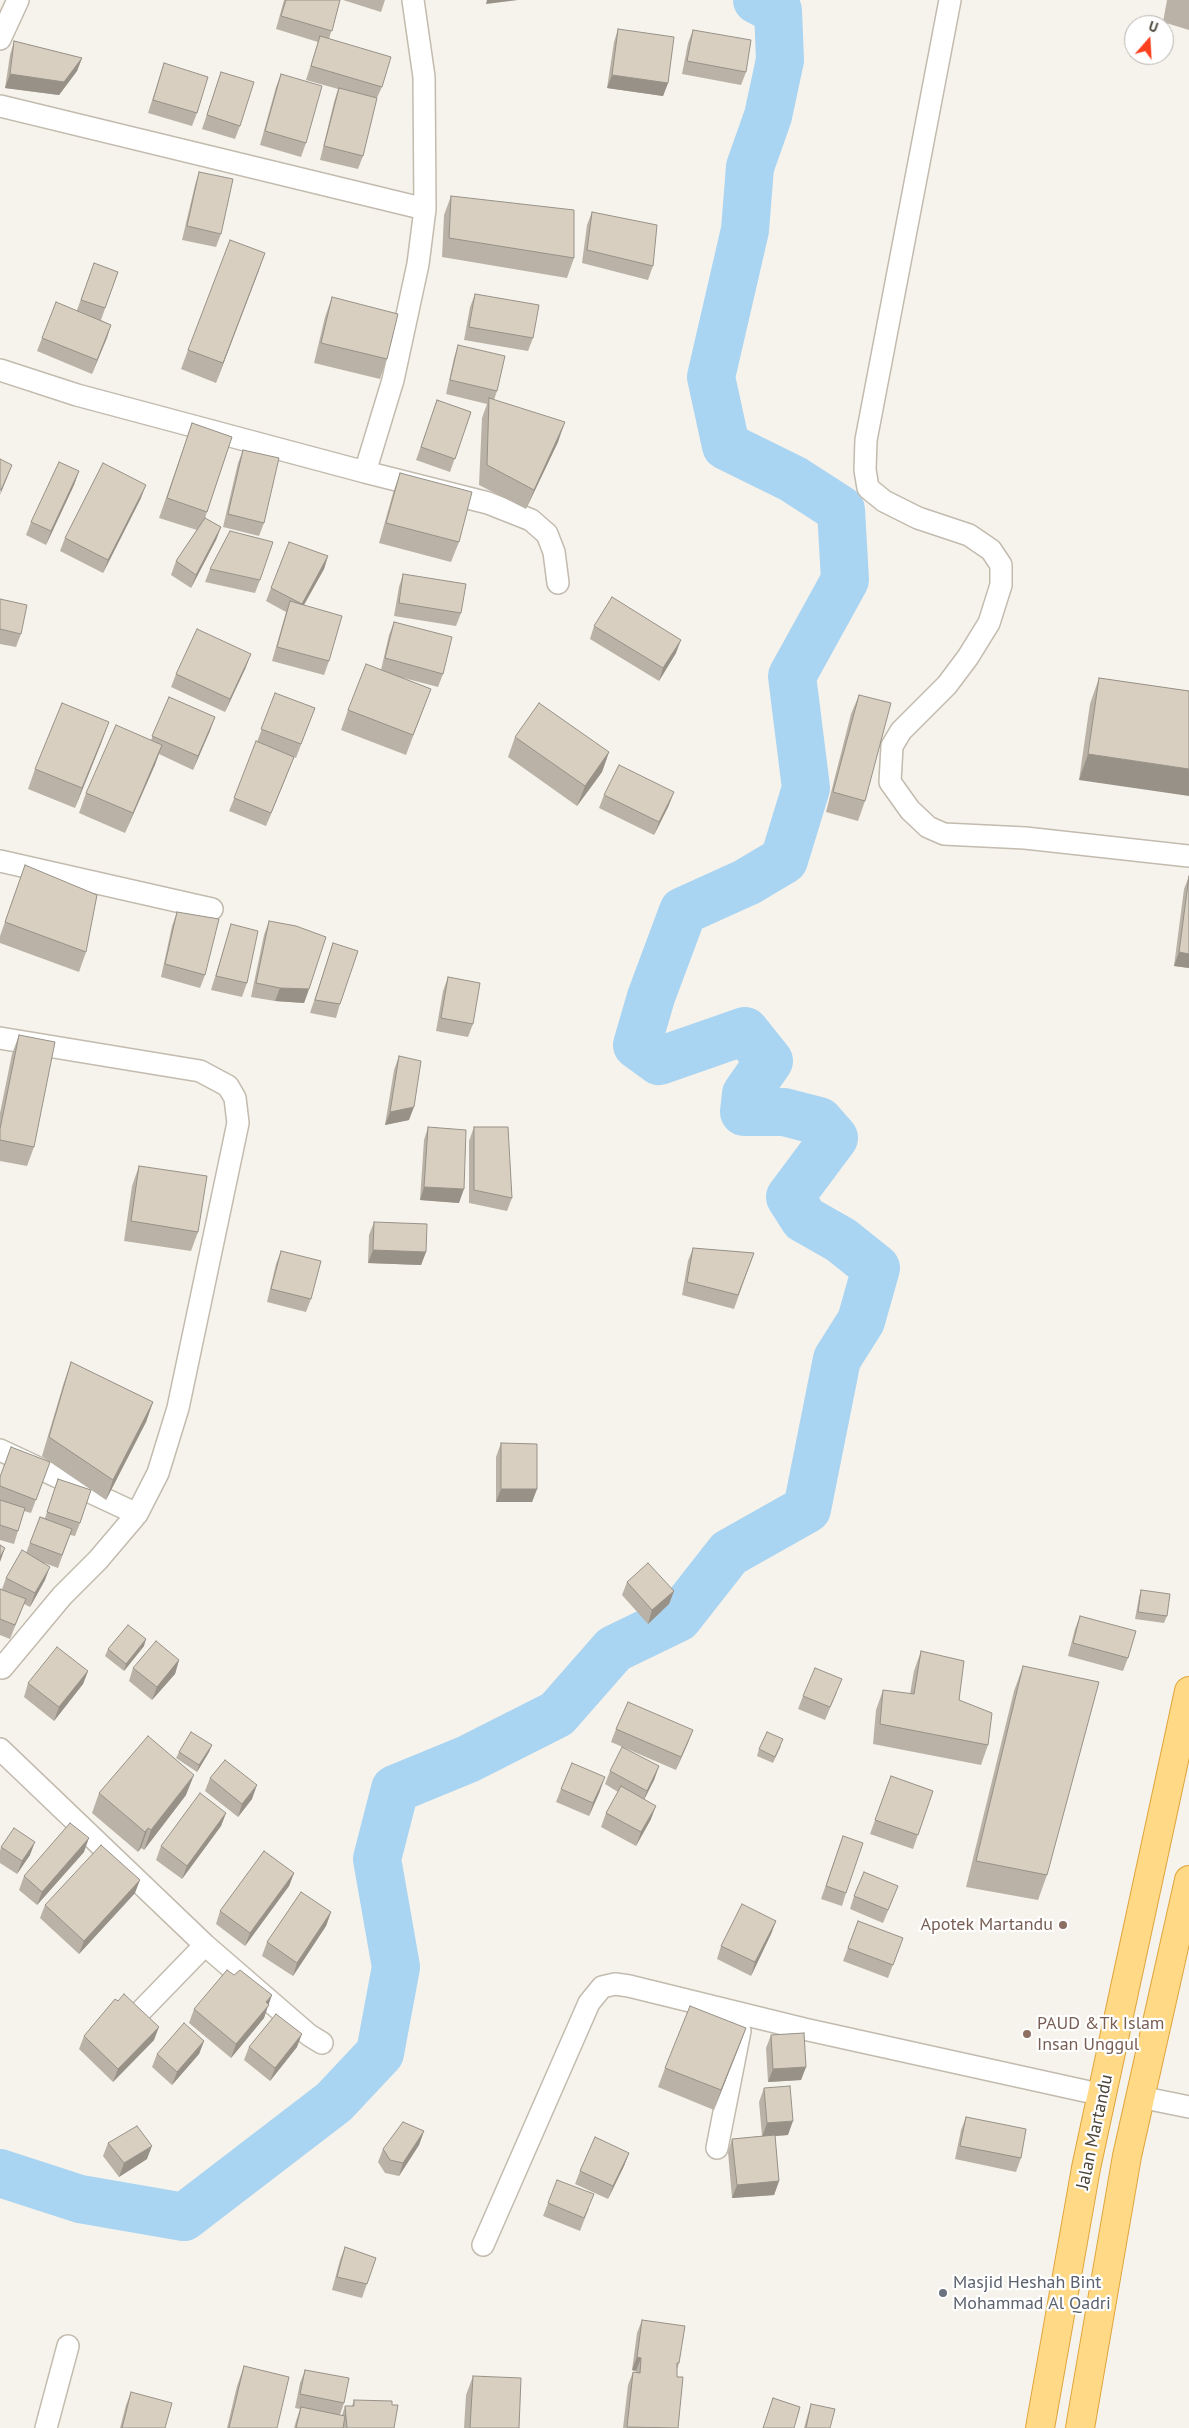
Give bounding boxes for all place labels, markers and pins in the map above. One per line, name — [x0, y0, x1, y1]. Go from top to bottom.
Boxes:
place label: Apotek Martandu — [921, 1914, 1053, 1936]
marker: Apotek Martandu — [1057, 1919, 1069, 1931]
place label: PAUD &Tk Islam Insan Unggul — [1037, 2013, 1164, 2056]
marker: PAUD &Tk Islam Insan Unggul — [1021, 2028, 1033, 2040]
place label: Masjid Heshah Bint Mohammad Al Qadri — [953, 2272, 1111, 2314]
marker: Masjid Heshah Bint Mohammad Al Qadri — [937, 2287, 949, 2299]

